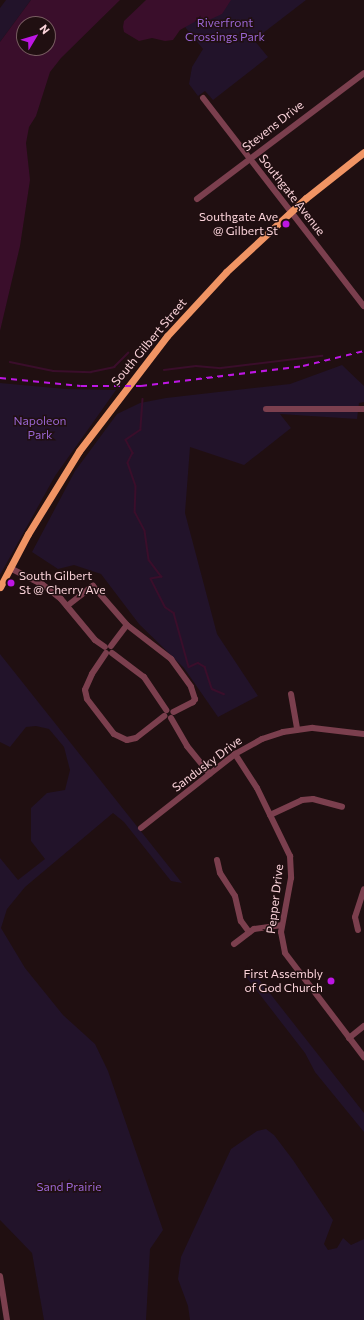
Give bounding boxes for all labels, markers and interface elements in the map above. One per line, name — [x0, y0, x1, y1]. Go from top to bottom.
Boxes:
north arrow — [16, 16, 56, 56]
park label: Riverfront Crossings Park — [185, 16, 265, 44]
text: N — [37, 22, 53, 36]
street label: Stevens Drive — [239, 98, 307, 154]
street label: Southgate Avenue — [256, 152, 328, 238]
place label: Southgate Ave @ Gilbert St — [199, 210, 278, 238]
marker: Southgate Ave @ Gilbert St — [281, 219, 291, 229]
street label: South Gilbert Street — [108, 296, 190, 388]
park label: Napoleon Park — [13, 414, 67, 442]
place label: South Gilbert St @ Cherry Ave — [19, 569, 106, 597]
marker: South Gilbert St @ Cherry Ave — [6, 578, 16, 588]
street label: Sandusky Drive — [169, 733, 245, 795]
street label: Pepper Drive — [264, 863, 286, 935]
place label: First Assembly of God Church — [243, 967, 323, 995]
marker: First Assembly of God Church — [326, 976, 336, 986]
park label: Sand Prairie — [36, 1180, 102, 1194]

